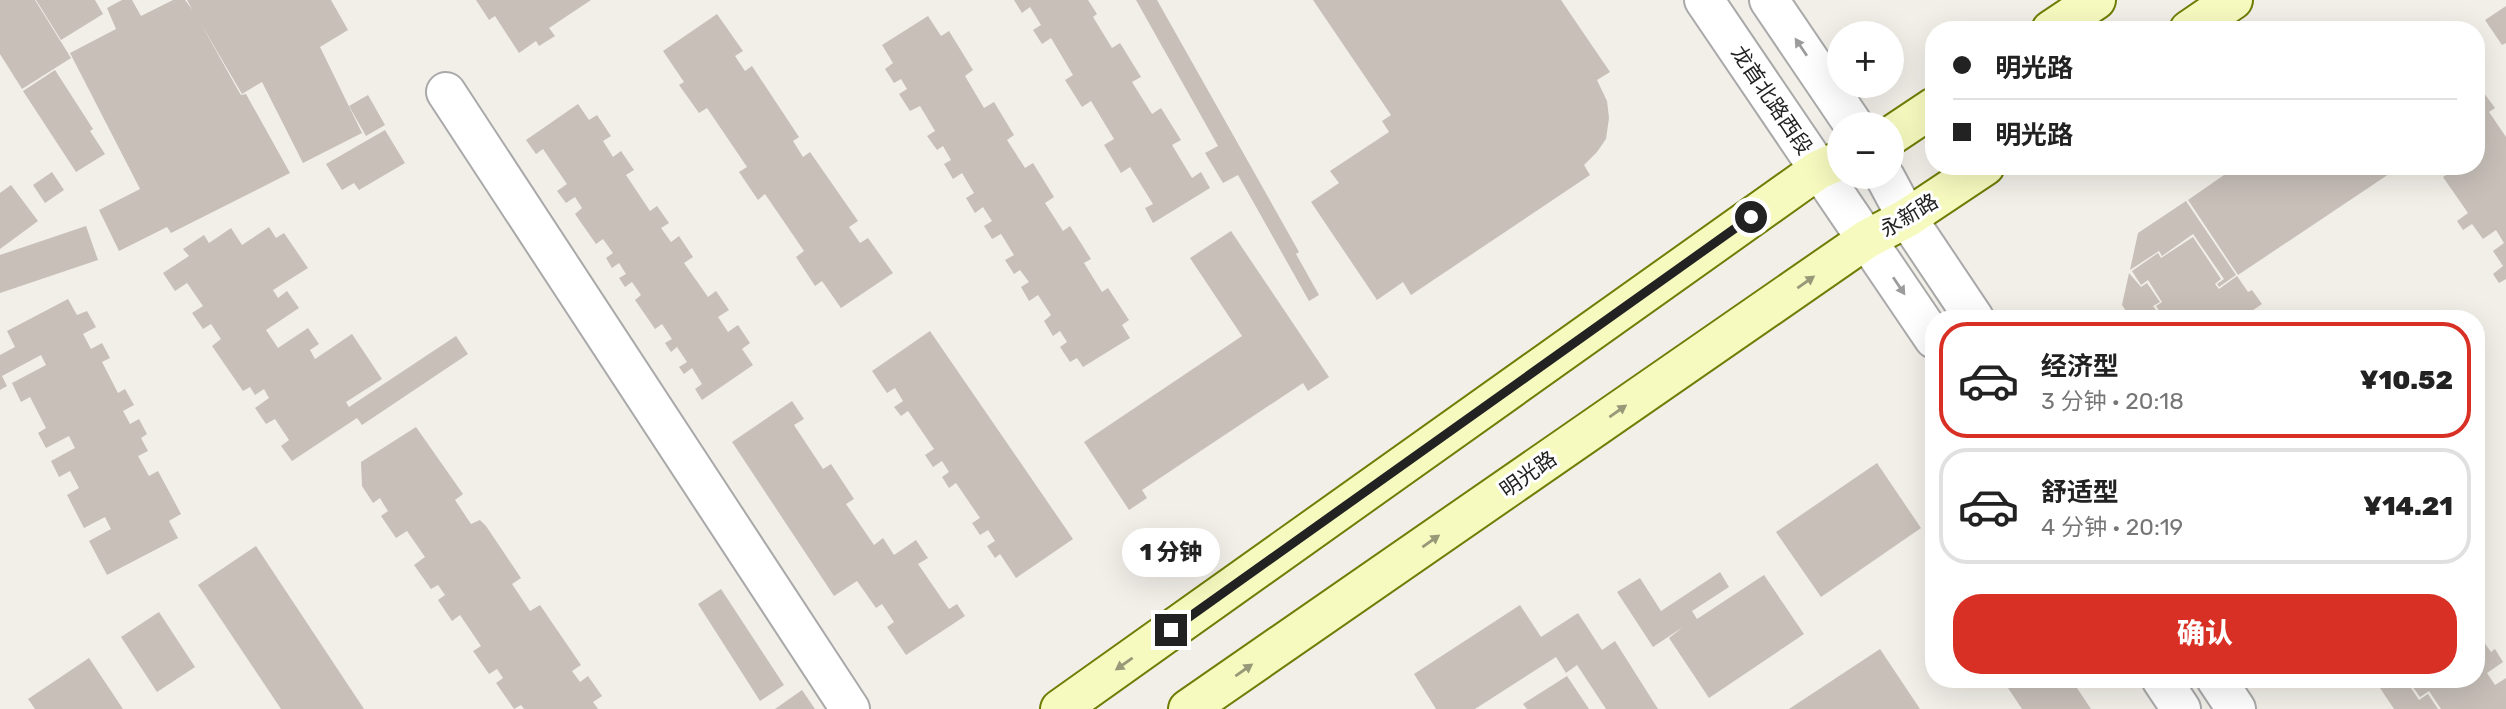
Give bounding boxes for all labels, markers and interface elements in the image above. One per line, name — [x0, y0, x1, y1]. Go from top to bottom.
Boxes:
map controls — [1827, 21, 1904, 189]
button: + — [1827, 21, 1904, 98]
one-way arrow — [1795, 38, 1808, 57]
street label: 龙首北路西段 — [1726, 41, 1818, 159]
text: 明光路 — [1995, 53, 2073, 84]
button: − — [1827, 112, 1904, 189]
text: 明光路 — [1995, 120, 2073, 151]
street label: 永新路 — [1876, 188, 1942, 242]
route start — [1735, 201, 1767, 233]
one-way arrow — [1796, 276, 1815, 289]
one-way arrow — [1892, 276, 1905, 296]
icon: car — [1957, 349, 2020, 412]
text: 经济型 — [2041, 351, 2119, 382]
text: ¥10.52 — [2360, 365, 2453, 396]
text: 3 分钟 · 20:18 — [2041, 387, 2184, 415]
one-way arrow — [1609, 405, 1628, 418]
street label: 明光路 — [1495, 446, 1561, 502]
icon: car — [1957, 475, 2020, 538]
text: 舒适型 — [2041, 477, 2119, 508]
text: ¥14.21 — [2363, 491, 2453, 522]
text: 4 分钟 · 20:19 — [2041, 513, 2183, 541]
callout: 1 分钟 — [1122, 528, 1220, 578]
one-way arrow — [1422, 534, 1440, 548]
text: 1 分钟 — [1140, 538, 1202, 566]
button: 确认 — [1953, 594, 2457, 674]
route end — [1155, 614, 1187, 646]
one-way arrow — [1115, 657, 1133, 671]
one-way arrow — [1235, 663, 1253, 677]

